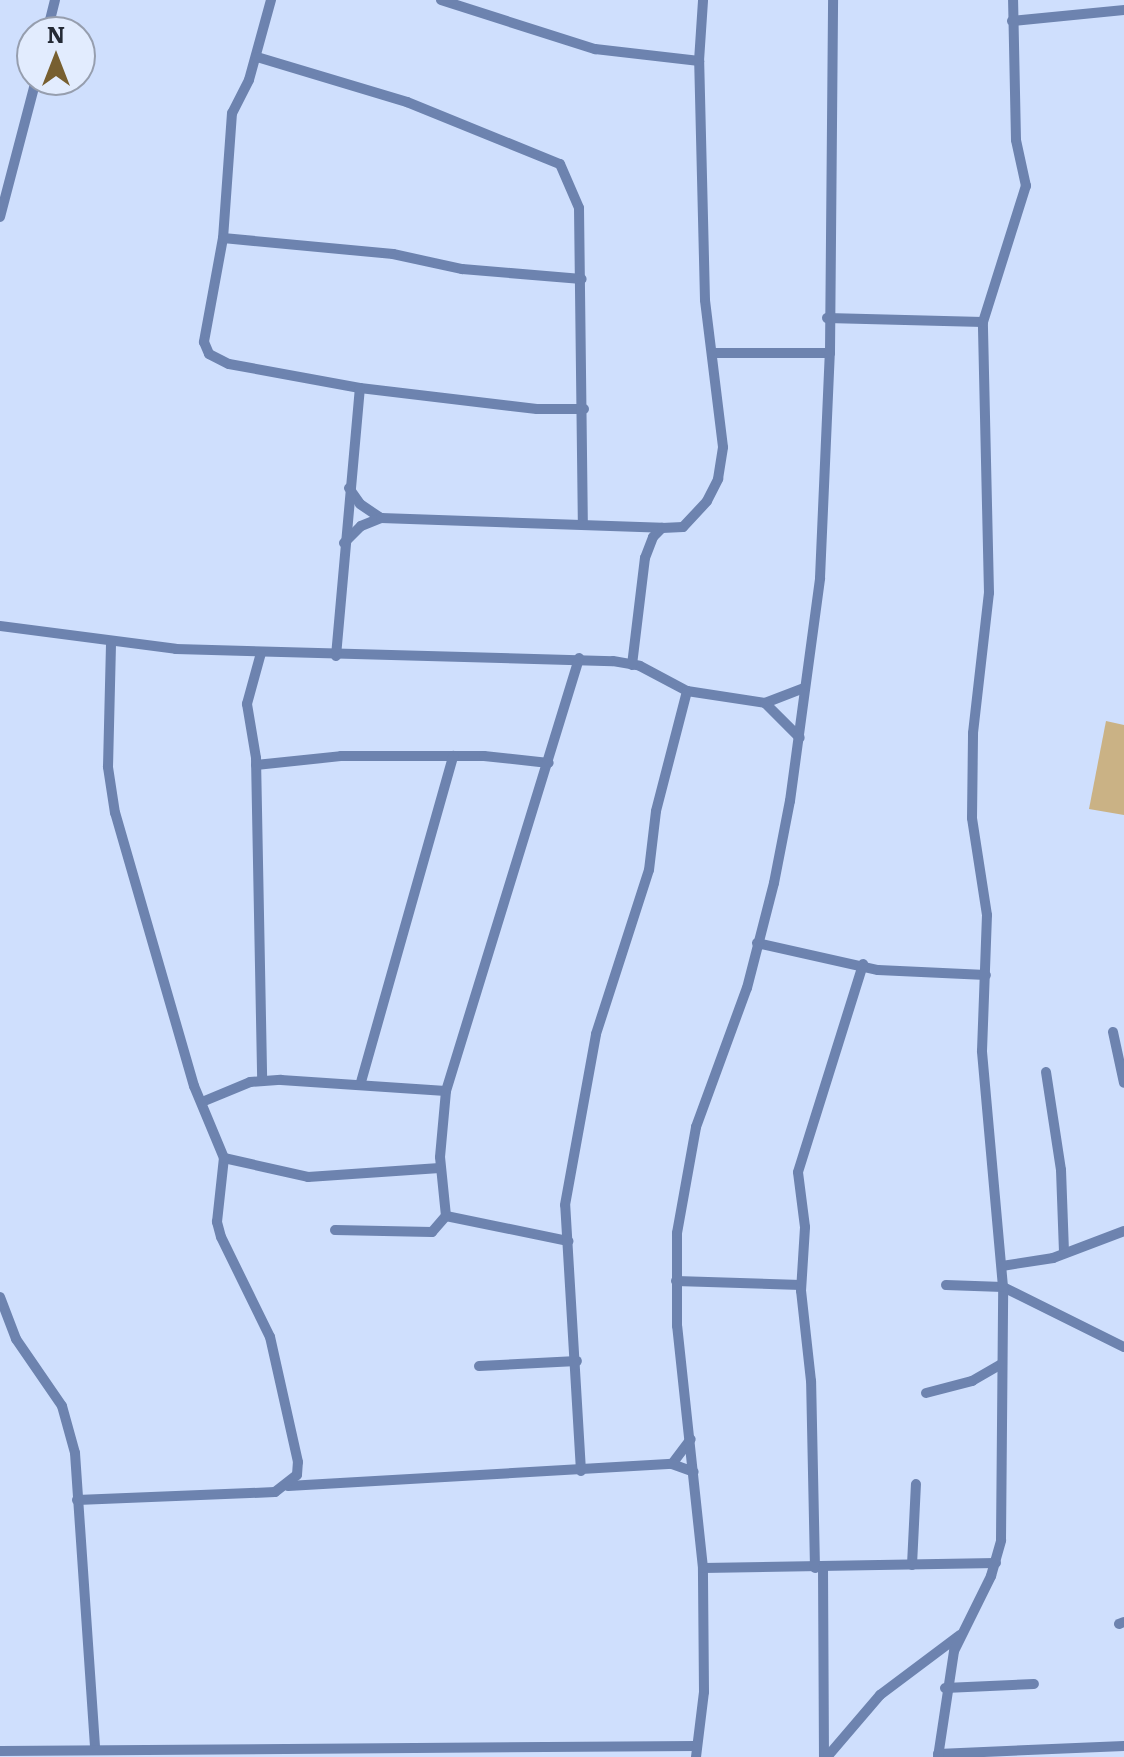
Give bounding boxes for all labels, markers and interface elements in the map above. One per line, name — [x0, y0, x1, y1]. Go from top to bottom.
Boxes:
north arrow — [16, 16, 96, 96]
text: N — [47, 17, 65, 50]

